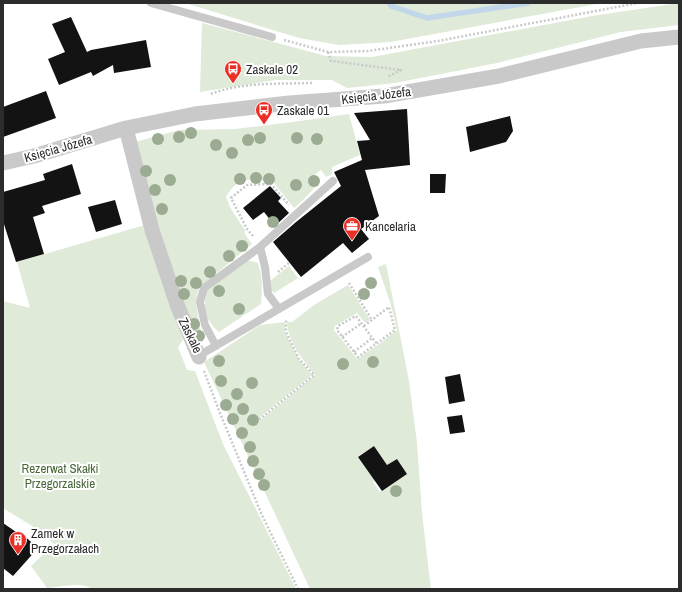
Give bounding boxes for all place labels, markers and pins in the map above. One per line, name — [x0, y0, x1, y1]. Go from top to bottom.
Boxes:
bus stop icon: Zaskale 02 — [223, 59, 243, 84]
place label: Zaskale 02 — [246, 61, 298, 78]
bus stop icon: Zaskale 01 — [254, 100, 274, 125]
place label: Zaskale 01 — [277, 102, 329, 119]
office icon: Kancelaria — [342, 216, 362, 241]
place label: Kancelaria — [365, 218, 416, 235]
place label: Zamek w Przegorzałach — [31, 525, 99, 557]
building icon: Zamek w Przegorzałach — [8, 530, 28, 555]

